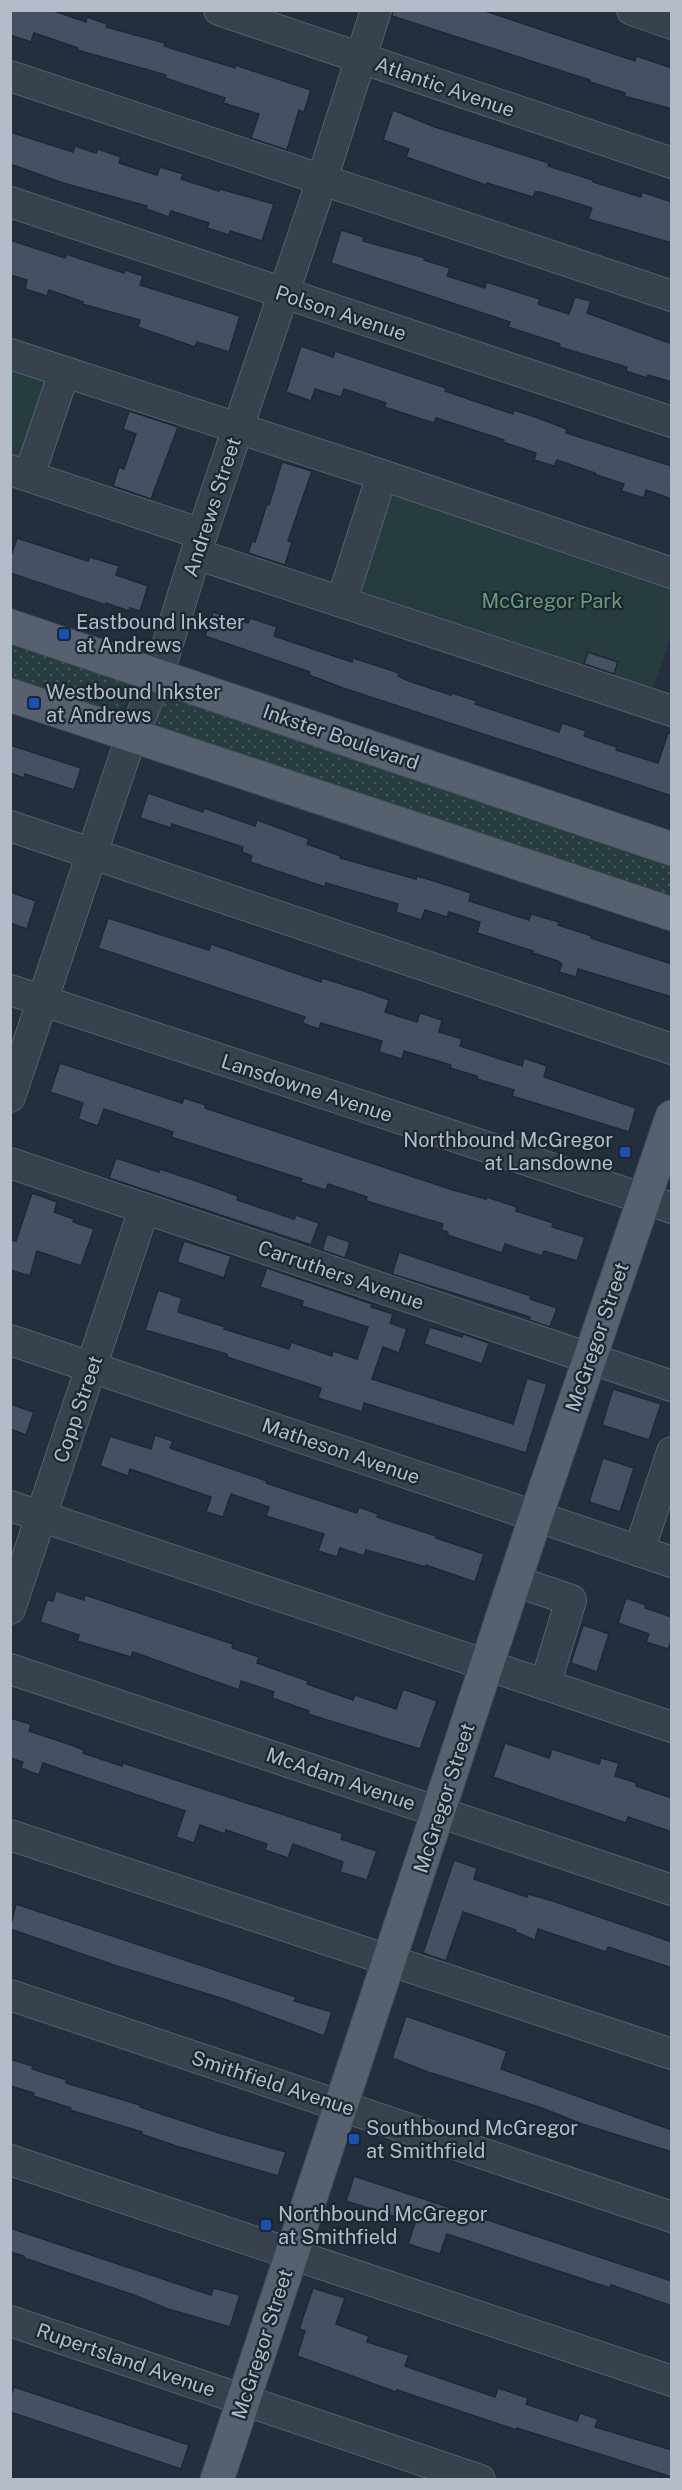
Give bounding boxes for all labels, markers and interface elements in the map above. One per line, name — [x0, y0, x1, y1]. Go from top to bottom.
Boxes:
street label: Atlantic Avenue — [372, 52, 518, 122]
street label: Polson Avenue — [273, 281, 409, 345]
street label: Andrews Street — [178, 434, 246, 580]
park label: McGregor Park — [482, 589, 622, 613]
place label: Eastbound Inkster at Andrews — [76, 610, 245, 657]
marker: Eastbound Inkster at Andrews — [57, 627, 71, 641]
place label: Westbound Inkster at Andrews — [46, 680, 221, 727]
marker: Westbound Inkster at Andrews — [27, 696, 41, 710]
street label: Inkster Boulevard — [260, 699, 422, 775]
street label: Lansdowne Avenue — [218, 1049, 396, 1127]
place label: Northbound McGregor at Lansdowne — [403, 1128, 613, 1175]
marker: Northbound McGregor at Lansdowne — [618, 1145, 632, 1159]
street label: Carruthers Avenue — [255, 1235, 427, 1315]
street label: McGregor Street — [560, 1259, 634, 1415]
street label: Copp Street — [48, 1352, 108, 1466]
street label: Matheson Avenue — [259, 1413, 423, 1489]
street label: McGregor Street — [408, 1720, 480, 1876]
street label: McAdam Avenue — [263, 1742, 419, 1816]
street label: Smithfield Avenue — [189, 2045, 357, 2121]
place label: Southbound McGregor at Smithfield — [366, 2116, 578, 2163]
marker: Southbound McGregor at Smithfield — [347, 2132, 361, 2146]
place label: Northbound McGregor at Smithfield — [278, 2202, 488, 2249]
marker: Northbound McGregor at Smithfield — [259, 2218, 273, 2232]
street label: McGregor Street — [226, 2266, 298, 2422]
street label: Rupertsland Avenue — [33, 2318, 219, 2402]

